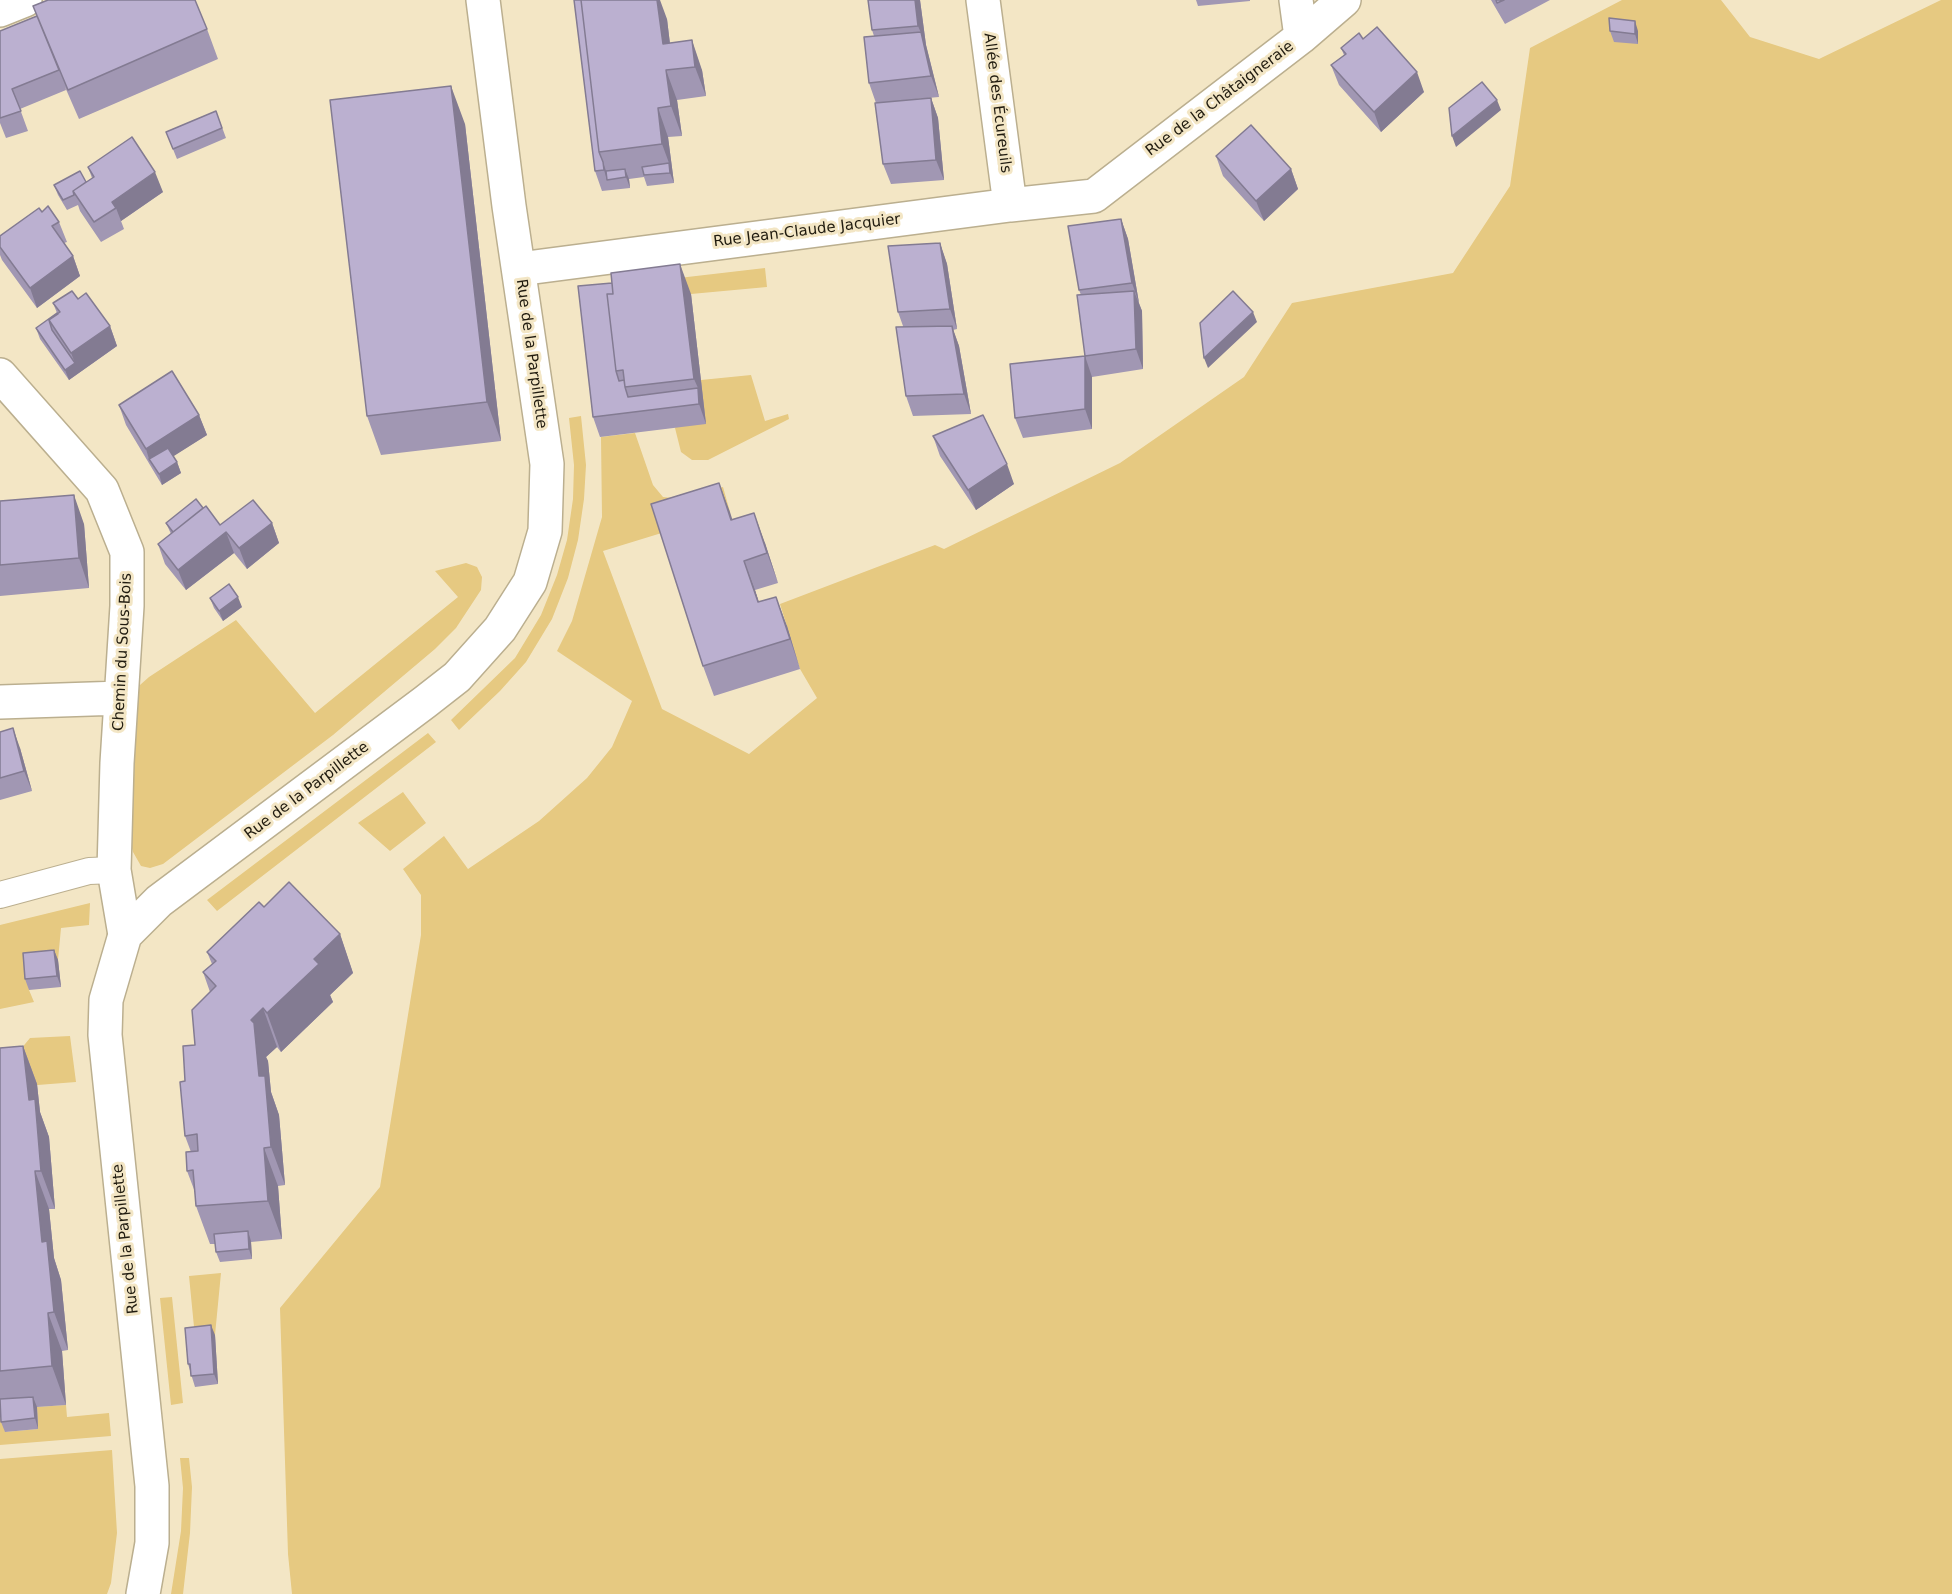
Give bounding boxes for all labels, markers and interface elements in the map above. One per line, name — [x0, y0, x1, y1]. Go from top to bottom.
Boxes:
street label: Allée des Écureuils — [979, 32, 1015, 174]
street label: Rue de la Châtaigneraie — [1143, 38, 1297, 160]
street label: Rue Jean-Claude Jacquier — [712, 211, 902, 251]
street label: Rue de la Parpillette — [512, 278, 550, 430]
street label: Chemin du Sous-Bois — [110, 572, 136, 732]
street label: Rue de la Parpillette — [241, 738, 373, 844]
street label: Rue de la Parpillette — [109, 1163, 143, 1315]

